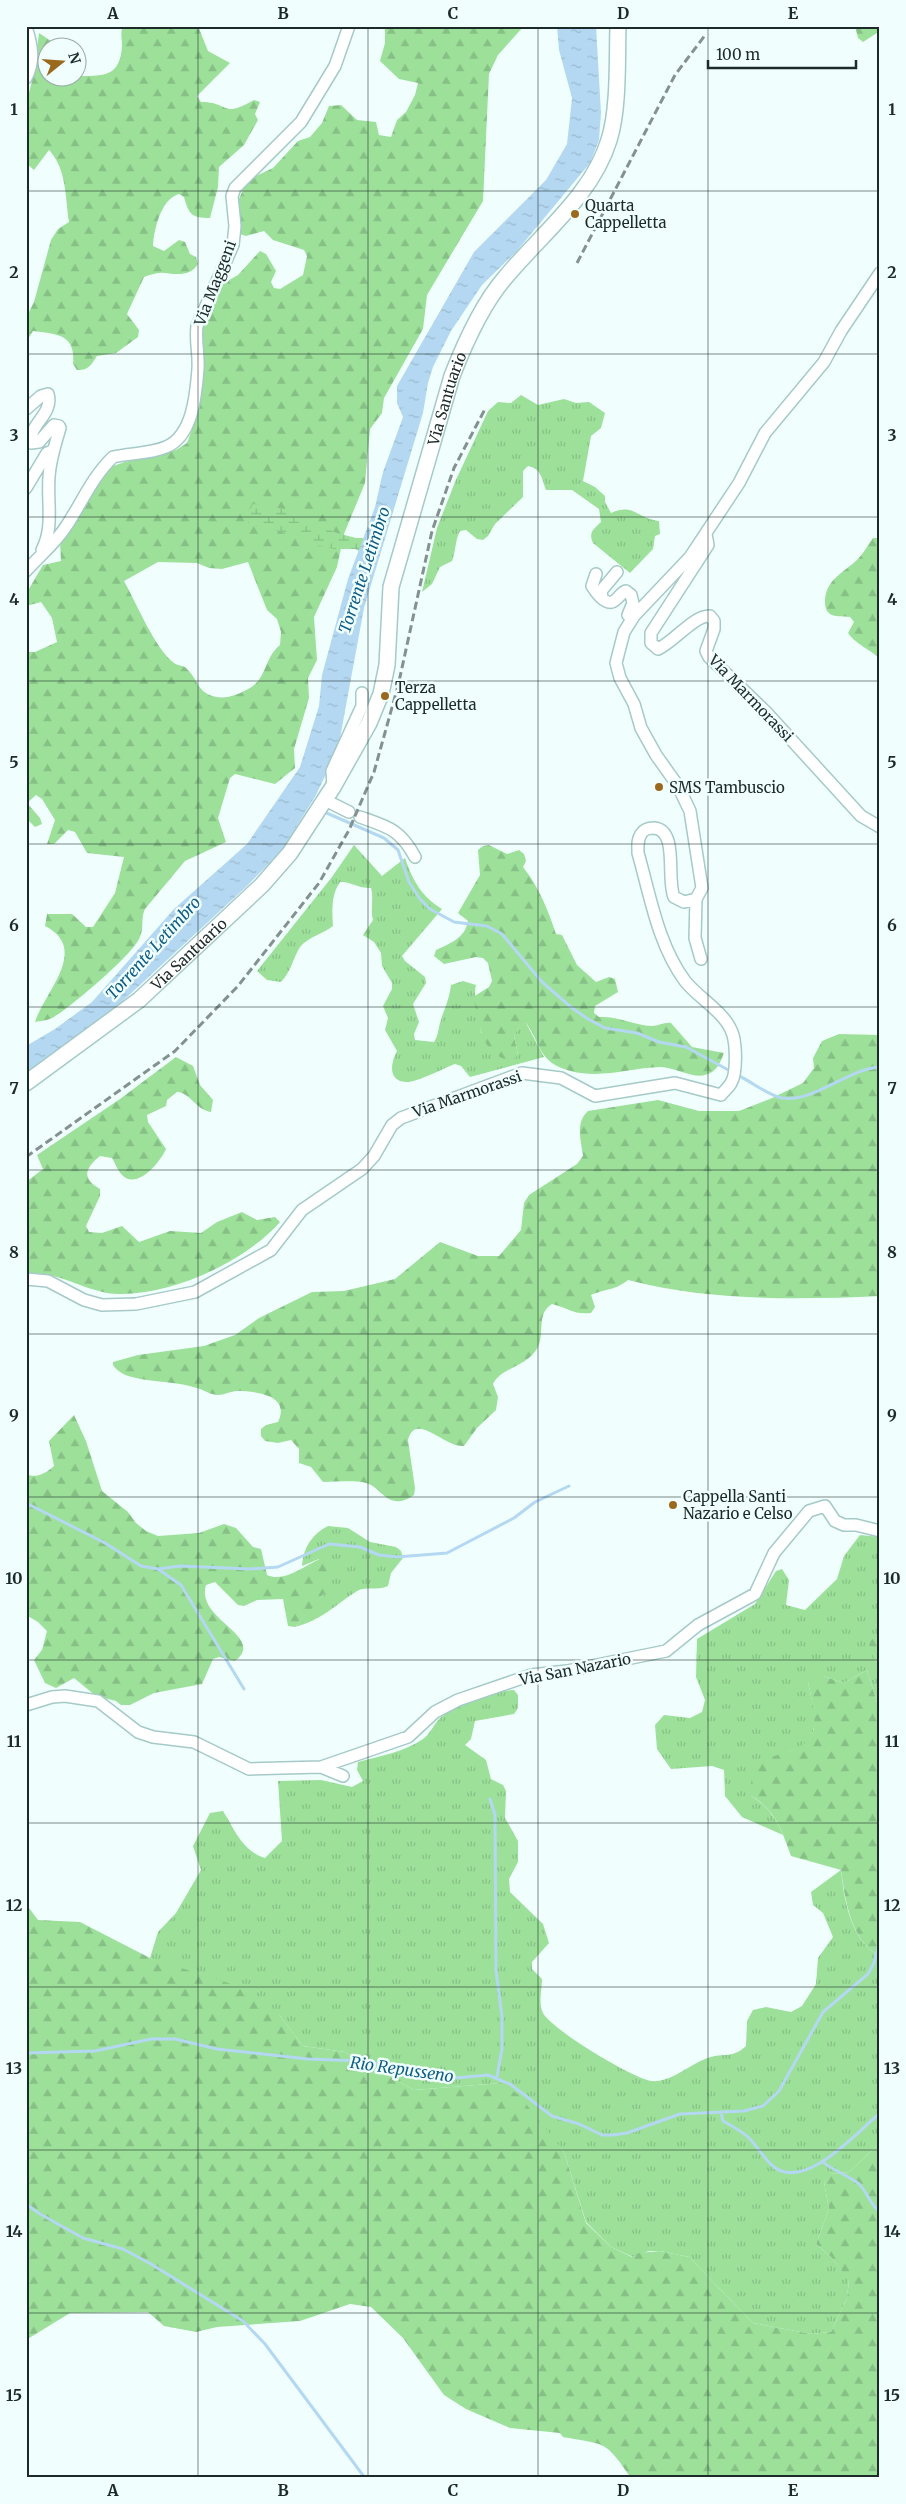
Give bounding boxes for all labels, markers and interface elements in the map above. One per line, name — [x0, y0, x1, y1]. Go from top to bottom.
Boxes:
text: A — [106, 3, 119, 23]
text: B — [277, 3, 289, 23]
text: C — [448, 3, 458, 23]
text: D — [617, 3, 629, 23]
text: E — [788, 3, 799, 23]
north arrow — [38, 38, 88, 88]
scale bar — [708, 38, 856, 70]
text: 100 m — [716, 45, 760, 64]
text: N — [64, 50, 85, 66]
text: 1 — [10, 99, 18, 119]
text: 1 — [888, 99, 896, 119]
place label: Quarta Cappelletta — [585, 196, 667, 232]
marker: Quarta Cappelletta — [569, 208, 581, 220]
street label: Via Maggeni — [190, 238, 240, 329]
text: 2 — [9, 262, 19, 282]
text: 2 — [887, 262, 897, 282]
street label: Via Santuario — [423, 349, 470, 448]
text: 3 — [9, 425, 19, 445]
text: 3 — [887, 425, 897, 445]
water label: Torrente Letimbro — [334, 504, 394, 636]
text: 4 — [9, 589, 19, 609]
text: 4 — [887, 589, 897, 609]
street label: Via Marmorassi — [704, 650, 797, 746]
place label: Terza Cappelletta — [395, 678, 477, 714]
marker: Terza Cappelletta — [379, 690, 391, 702]
text: 5 — [9, 752, 19, 772]
text: 5 — [887, 752, 897, 772]
place label: SMS Tambuscio — [669, 778, 785, 797]
marker: SMS Tambuscio — [653, 781, 665, 793]
water label: Torrente Letimbro — [101, 892, 205, 1004]
street label: Via Santuario — [146, 913, 231, 994]
text: 6 — [9, 915, 19, 935]
text: 6 — [887, 915, 897, 935]
street label: Via Marmorassi — [409, 1066, 524, 1122]
text: 7 — [9, 1078, 19, 1098]
text: 7 — [887, 1078, 897, 1098]
text: 8 — [9, 1242, 19, 1262]
text: 8 — [887, 1242, 897, 1262]
text: 9 — [9, 1405, 19, 1425]
text: 9 — [887, 1405, 897, 1425]
place label: Cappella Santi Nazario e Celso — [683, 1487, 793, 1523]
marker: Cappella Santi Nazario e Celso — [667, 1499, 679, 1511]
text: 10 — [5, 1568, 23, 1588]
text: 10 — [883, 1568, 901, 1588]
street label: Via San Nazario — [517, 1649, 633, 1689]
text: 11 — [7, 1731, 22, 1751]
text: 11 — [885, 1731, 900, 1751]
text: 12 — [6, 1895, 22, 1915]
text: 12 — [884, 1895, 900, 1915]
water label: Rio Repusseno — [349, 2052, 455, 2086]
text: 13 — [6, 2058, 22, 2078]
text: 13 — [884, 2058, 900, 2078]
text: 14 — [6, 2221, 22, 2241]
text: 14 — [884, 2221, 900, 2241]
text: 15 — [6, 2385, 22, 2405]
text: 15 — [884, 2385, 900, 2405]
text: A — [106, 2480, 119, 2500]
text: B — [277, 2480, 289, 2500]
text: C — [448, 2480, 458, 2500]
text: D — [617, 2480, 629, 2500]
text: E — [788, 2480, 799, 2500]

